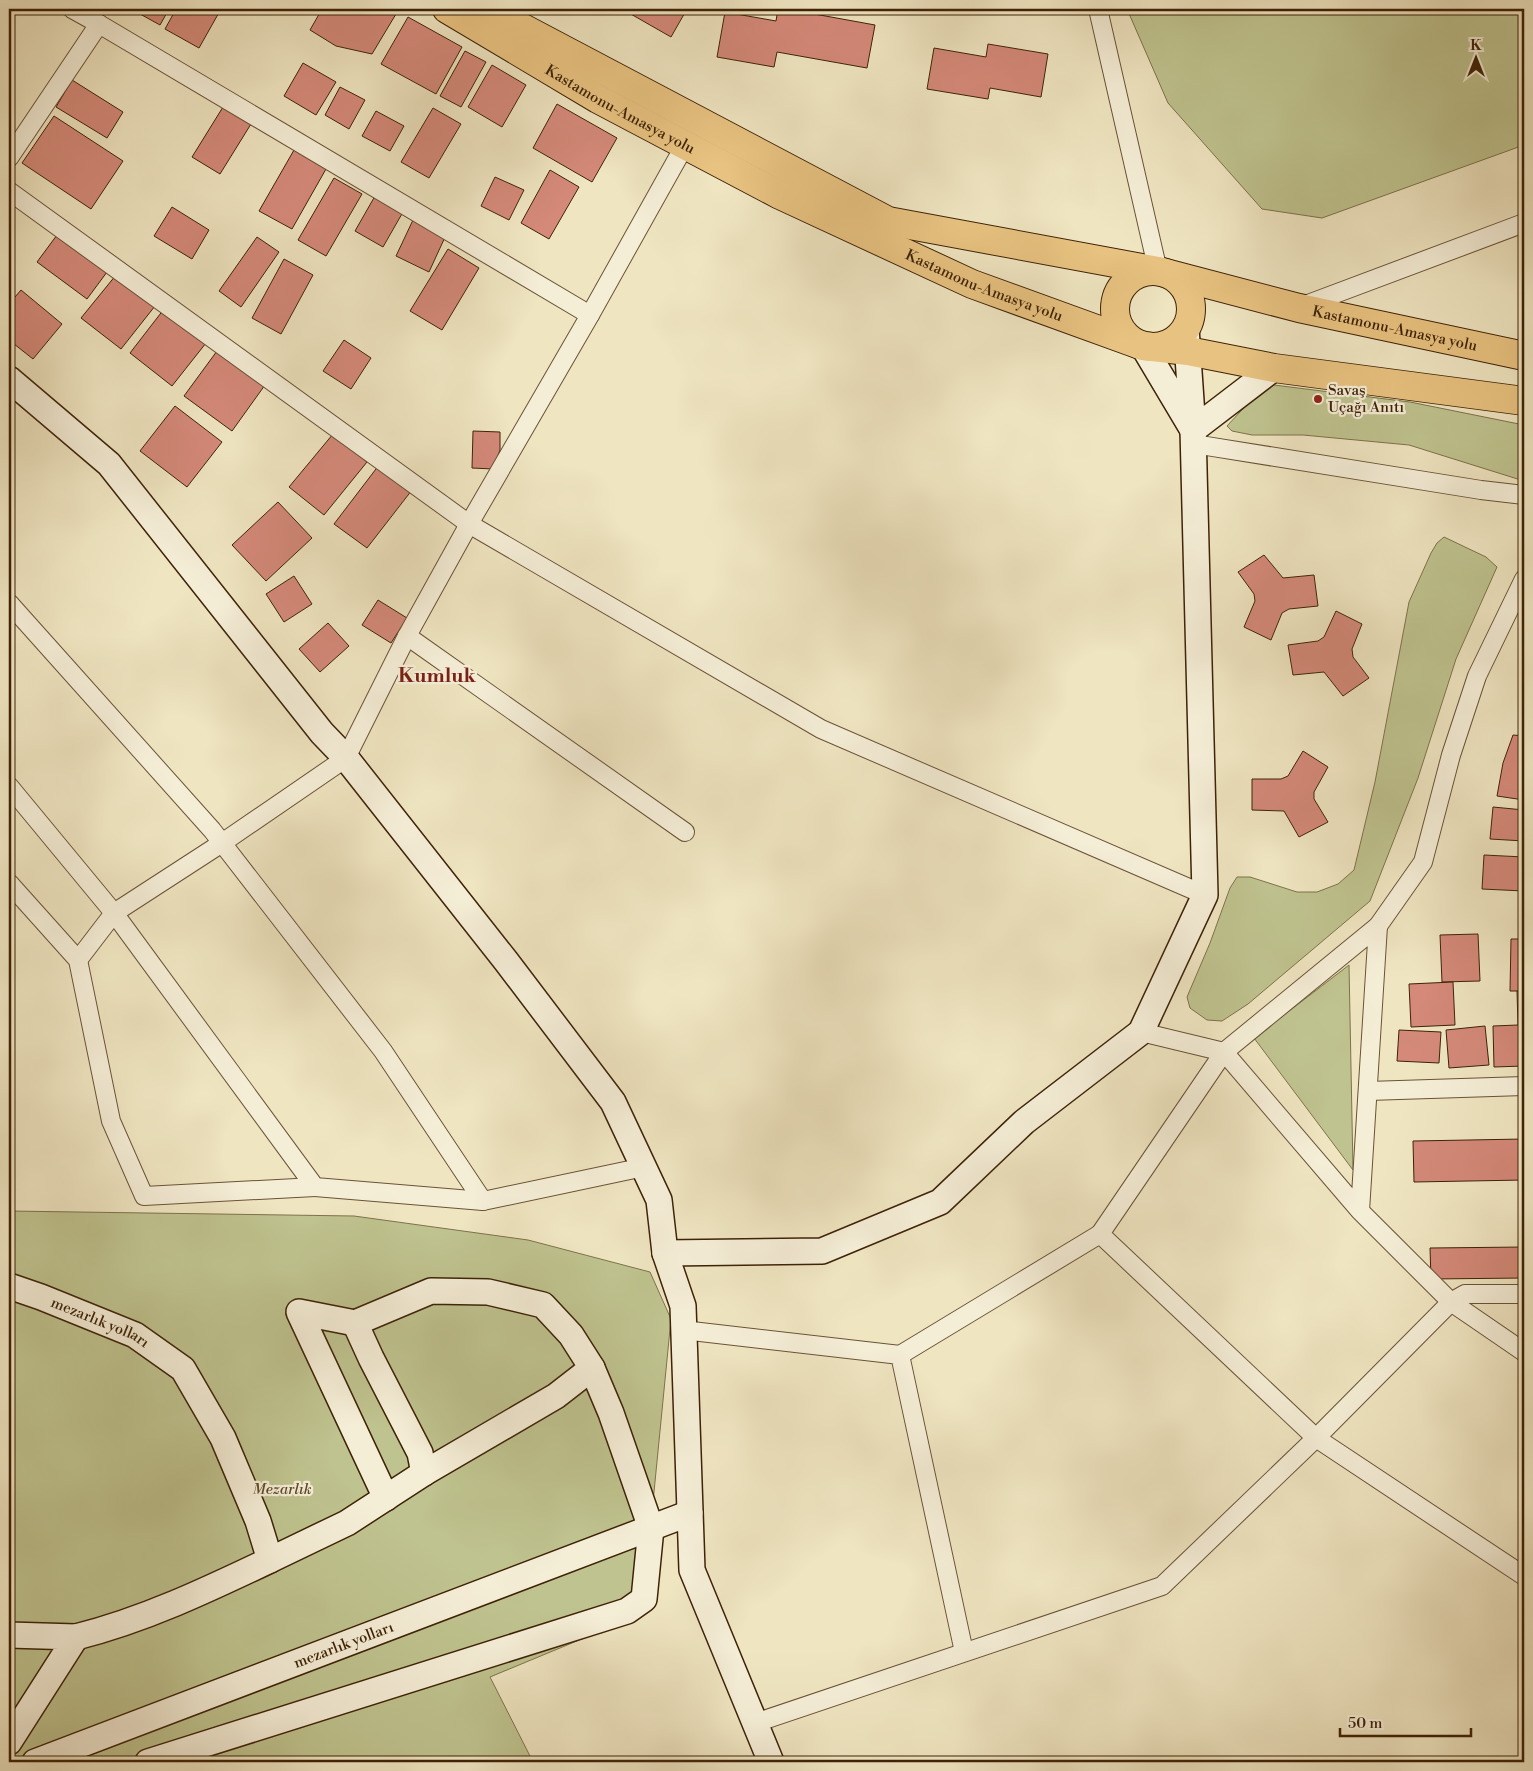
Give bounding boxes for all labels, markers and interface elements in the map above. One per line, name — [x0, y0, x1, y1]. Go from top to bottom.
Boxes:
north arrow — [1450, 32, 1500, 82]
text: K — [1470, 37, 1482, 55]
street label: Kastamonu-Amasya yolu — [541, 61, 698, 159]
street label: Kastamonu-Amasya yolu — [902, 245, 1066, 326]
street label: Kastamonu-Amasya yolu — [1311, 302, 1479, 356]
place label: Savaş Uçağı Anıtı — [1328, 381, 1404, 417]
marker: Savaş Uçağı Anıtı — [1312, 393, 1324, 405]
district label: Kumluk — [398, 664, 477, 689]
street label: mezarlık yolları — [48, 1293, 153, 1352]
park label: Mezarlık — [252, 1480, 312, 1499]
street label: mezarlık yolları — [291, 1618, 396, 1673]
scale bar — [1340, 1706, 1472, 1738]
text: 50 m — [1348, 1714, 1382, 1733]

